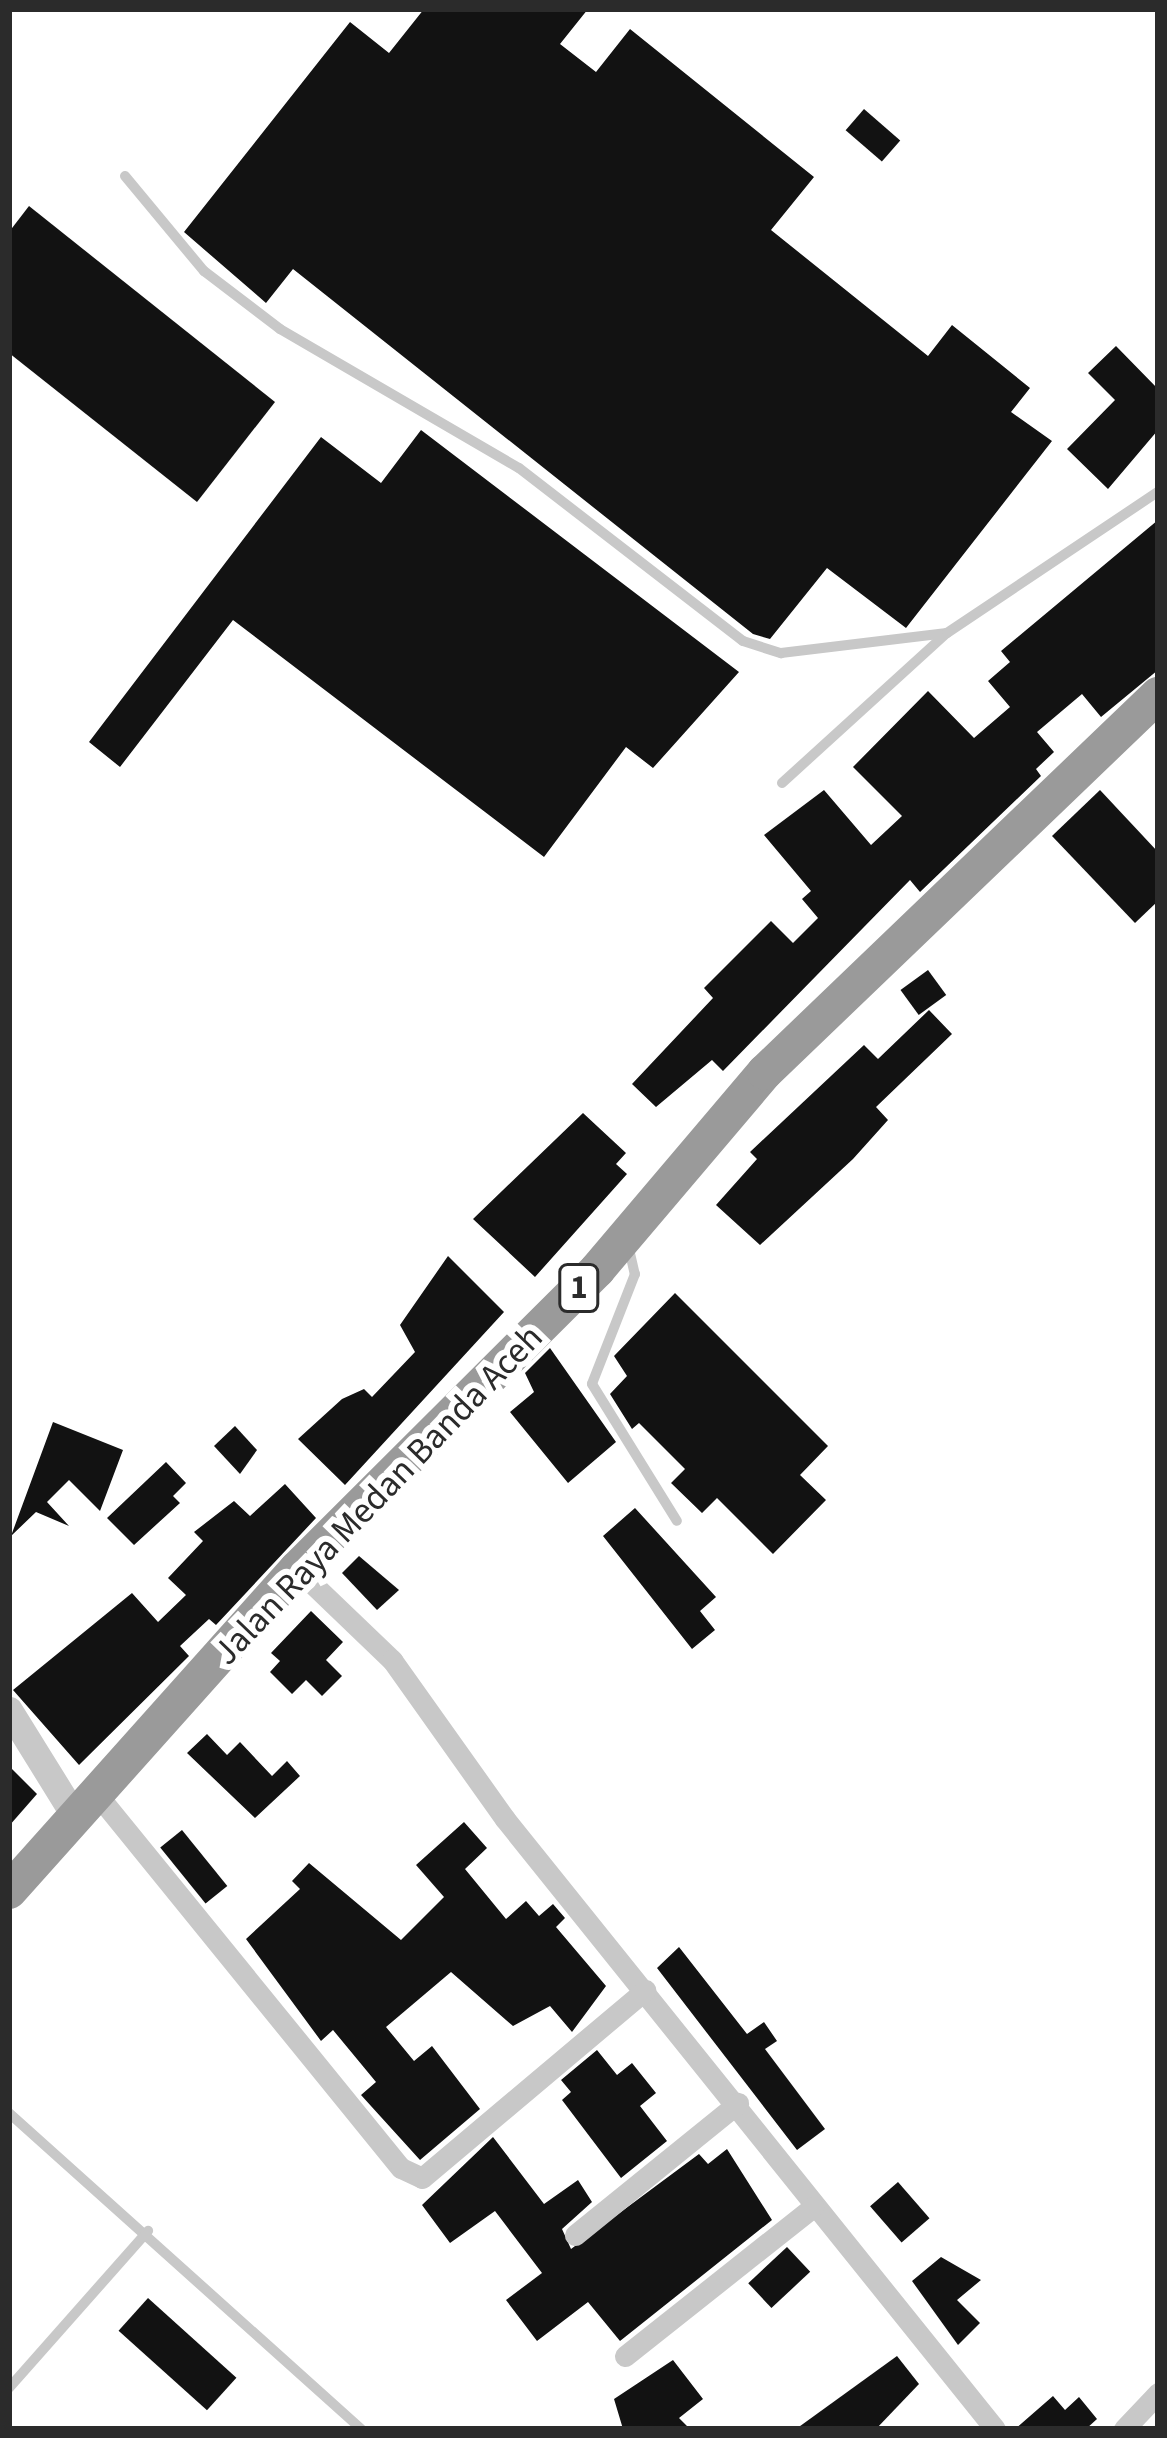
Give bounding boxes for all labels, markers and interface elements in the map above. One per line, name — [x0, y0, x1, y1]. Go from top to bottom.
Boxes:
road number: 1 — [558, 1261, 600, 1315]
street label: Jalan Raya Medan Banda Aceh — [204, 1316, 552, 1674]

